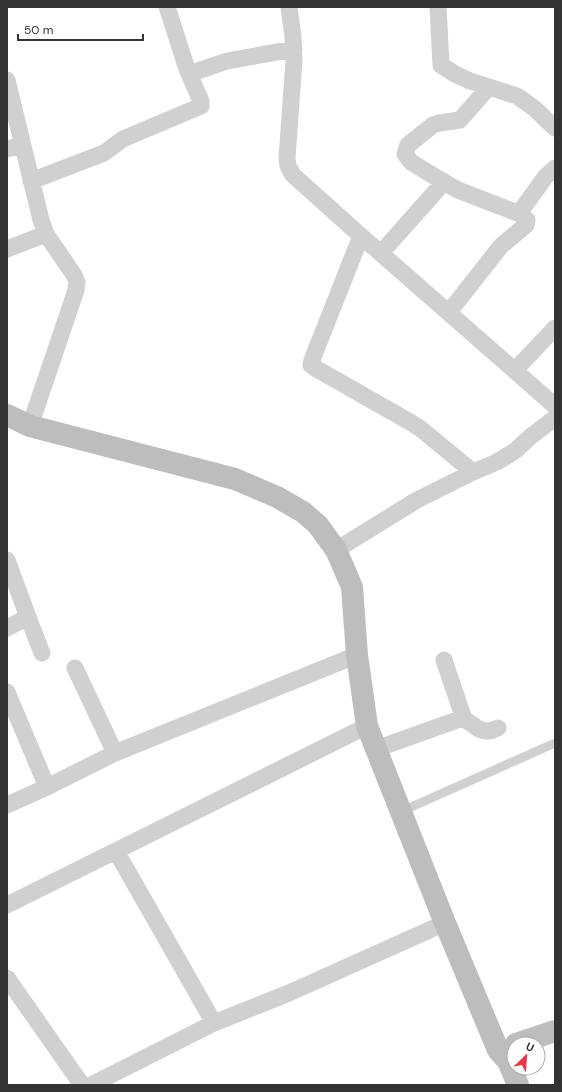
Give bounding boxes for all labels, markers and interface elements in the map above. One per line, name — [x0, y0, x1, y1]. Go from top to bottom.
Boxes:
scale bar — [18, 16, 143, 42]
text: 50 m — [24, 22, 53, 38]
north arrow — [506, 1036, 546, 1076]
text: U — [524, 1039, 537, 1055]

